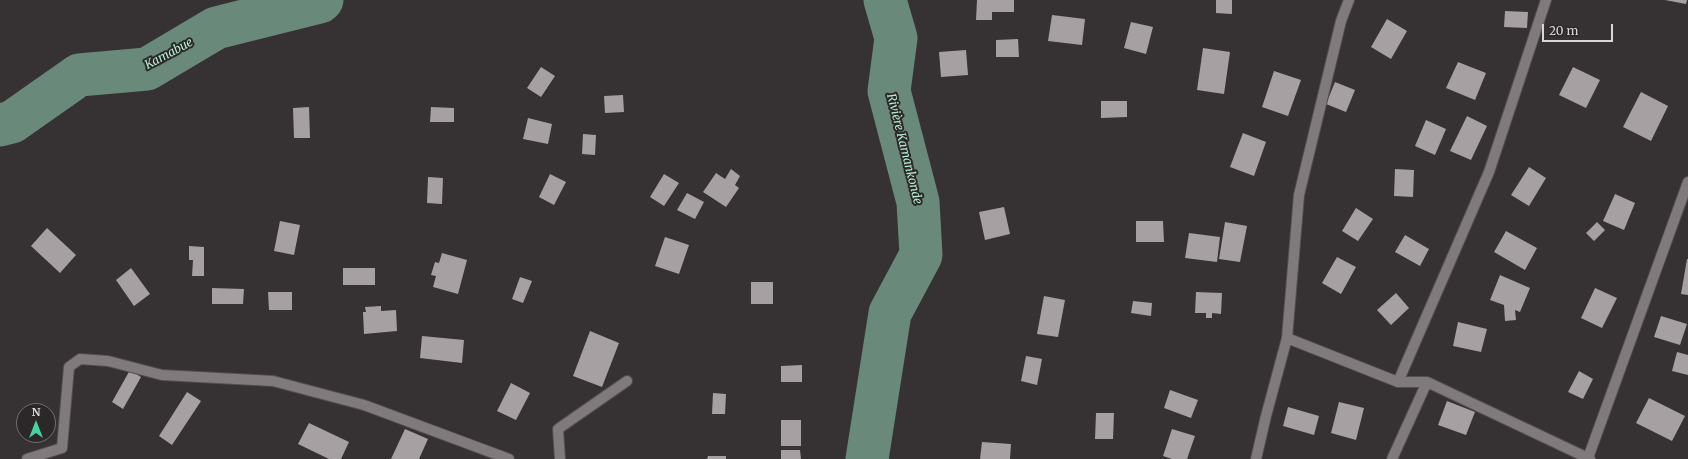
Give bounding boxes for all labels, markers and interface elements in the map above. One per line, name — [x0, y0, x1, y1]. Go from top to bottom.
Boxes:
scale bar — [1544, 16, 1615, 42]
text: 20 m — [1549, 23, 1578, 38]
water label: Kamabue — [142, 35, 196, 73]
water label: Rivière Kamankonde — [883, 92, 925, 206]
north arrow — [16, 403, 56, 443]
text: N — [32, 405, 40, 419]

